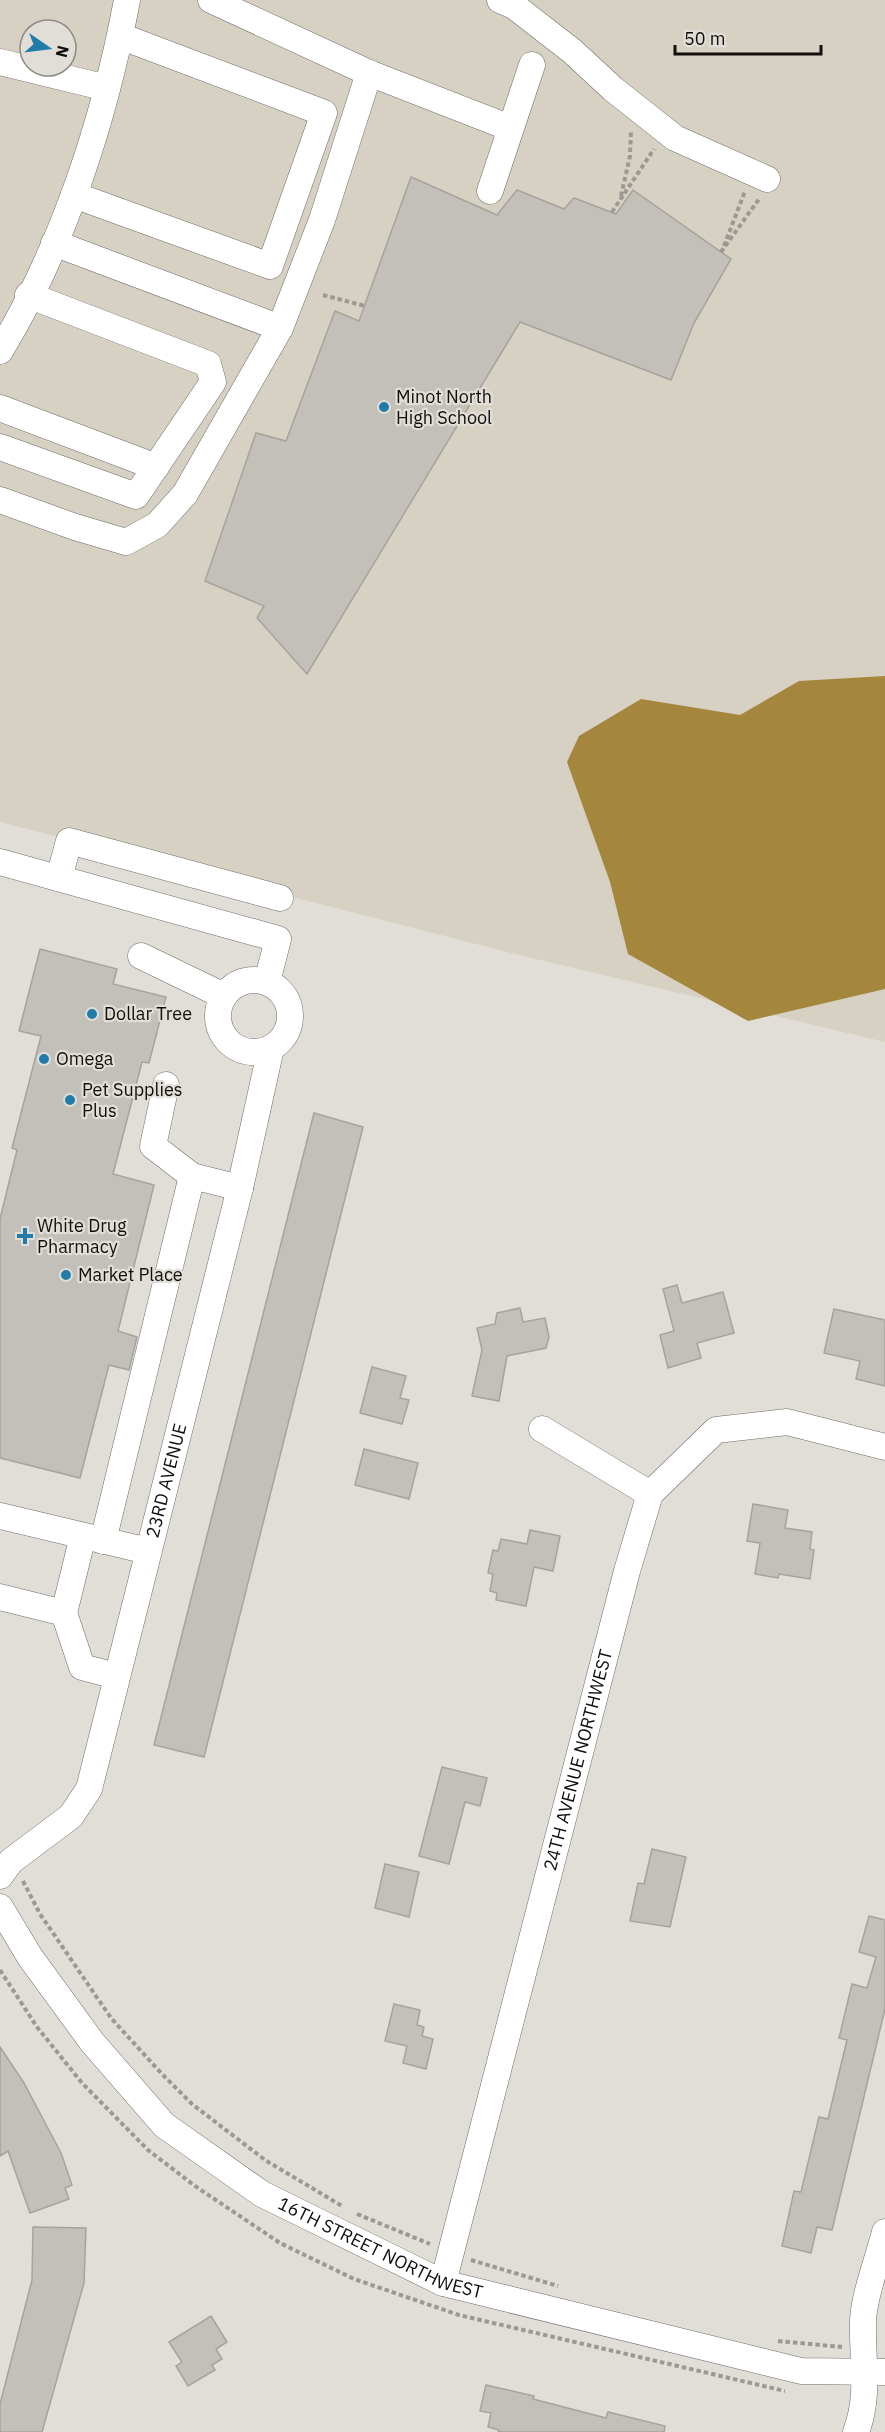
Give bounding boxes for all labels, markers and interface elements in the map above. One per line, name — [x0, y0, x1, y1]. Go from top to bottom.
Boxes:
north arrow — [18, 18, 78, 78]
scale bar — [675, 18, 820, 56]
text: 50 m — [684, 27, 726, 50]
text: N — [51, 44, 74, 60]
place label: Minot North High School — [396, 385, 492, 429]
marker: Minot North High School — [377, 400, 391, 414]
place label: Dollar Tree — [104, 1002, 192, 1025]
marker: Dollar Tree — [85, 1007, 99, 1021]
place label: Omega — [56, 1047, 114, 1070]
marker: Omega — [37, 1052, 51, 1066]
place label: Pet Supplies Plus — [82, 1078, 183, 1122]
marker: Pet Supplies Plus — [63, 1093, 77, 1107]
place label: White Drug Pharmacy — [37, 1214, 127, 1258]
marker: White Drug Pharmacy — [18, 1229, 32, 1243]
place label: Market Place — [78, 1263, 183, 1286]
marker: Market Place — [59, 1268, 73, 1282]
street label: 23RD AVENUE — [141, 1421, 191, 1540]
street label: 24TH AVENUE NORTHWEST — [538, 1647, 617, 1873]
street label: 16TH STREET NORTHWEST — [274, 2192, 485, 2303]

